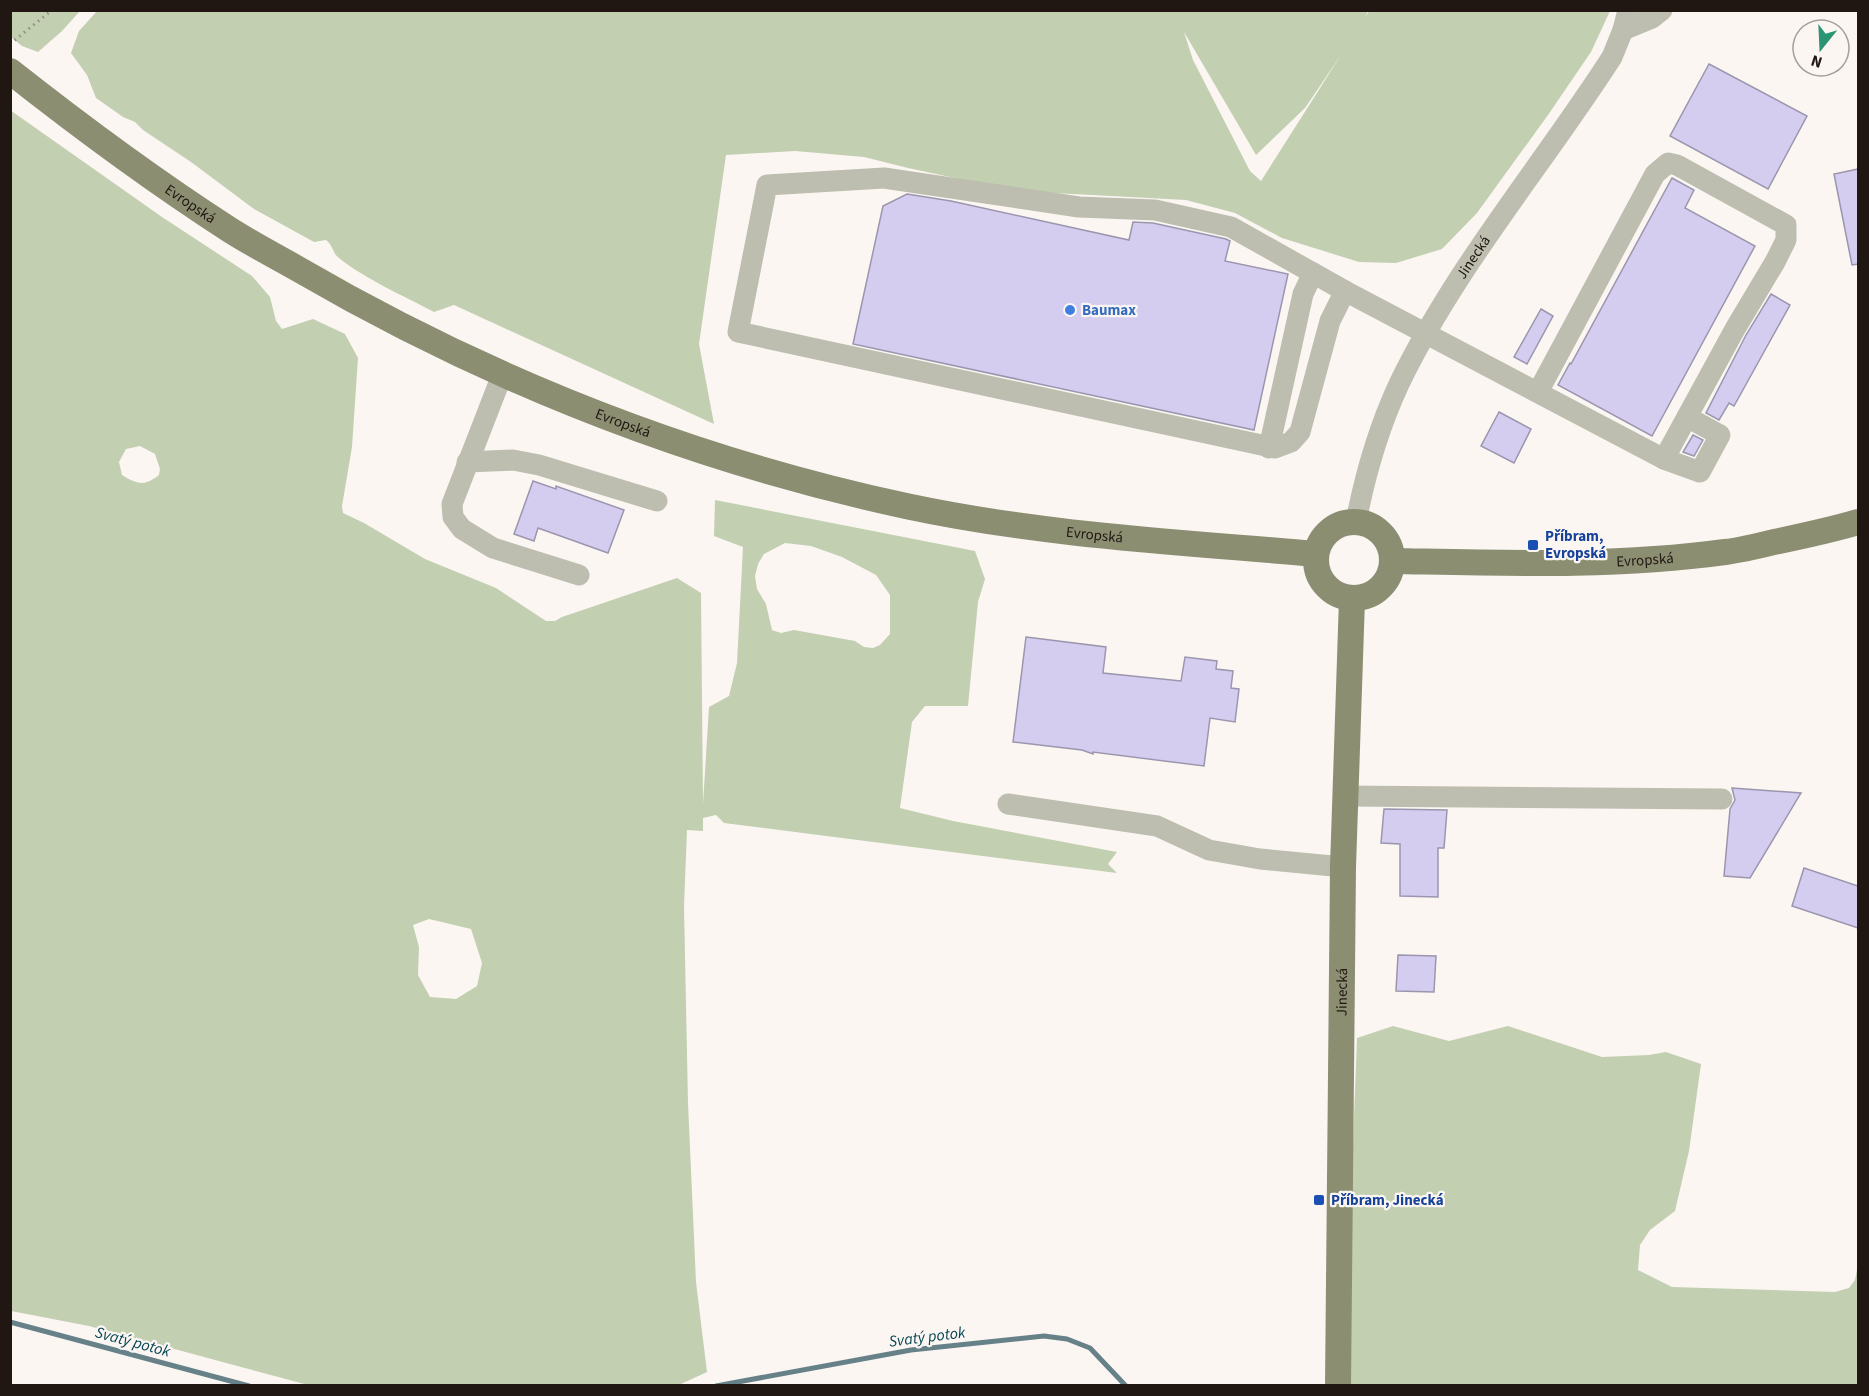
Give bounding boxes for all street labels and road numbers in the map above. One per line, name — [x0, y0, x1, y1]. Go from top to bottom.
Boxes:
street label: Evropská — [160, 179, 220, 229]
street label: Jinecká — [1452, 231, 1496, 283]
street label: Evropská — [592, 404, 653, 443]
street label: Evropská — [1065, 522, 1124, 549]
street label: Evropská — [1616, 548, 1674, 572]
street label: Jinecká — [1332, 968, 1353, 1016]

